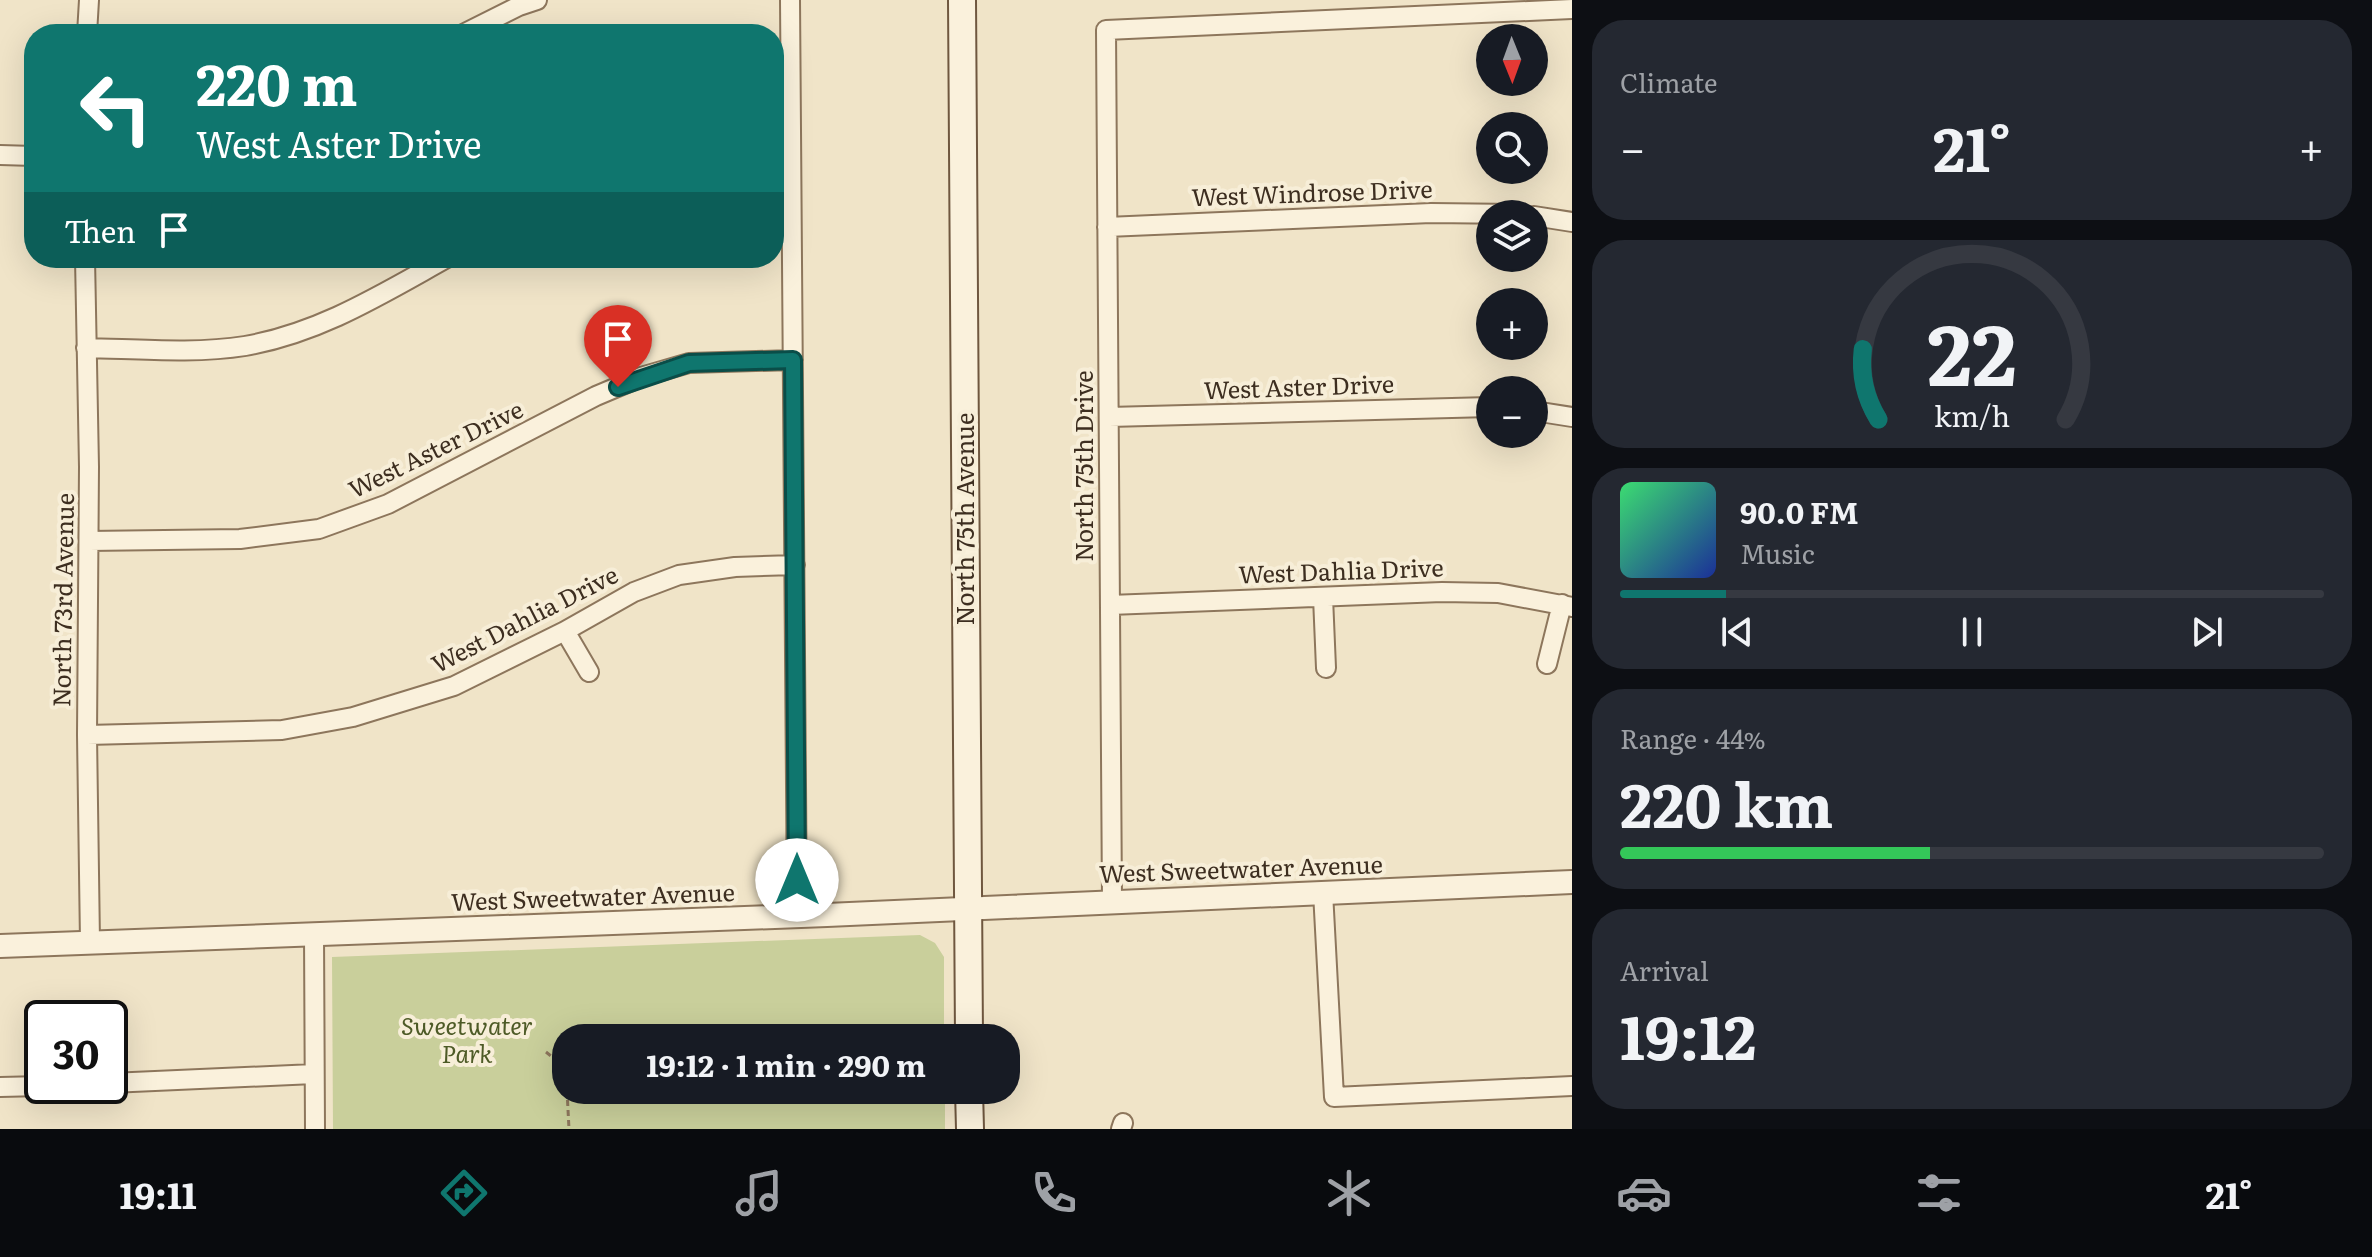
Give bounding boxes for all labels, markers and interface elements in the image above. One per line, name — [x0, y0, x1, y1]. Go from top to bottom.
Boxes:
north arrow — [1476, 24, 1548, 96]
map controls — [1476, 24, 1548, 448]
text: 220 m — [196, 40, 358, 123]
icon: left — [64, 56, 168, 160]
text: Climate — [1620, 62, 1718, 101]
text: 21° — [1933, 101, 2011, 190]
button: search — [1476, 112, 1548, 184]
text: − — [1620, 113, 1646, 179]
text: + — [2298, 113, 2324, 179]
text: West Aster Drive — [196, 116, 482, 169]
street label: West Windrose Drive — [1191, 170, 1433, 213]
button: layers — [1476, 200, 1548, 272]
text: Then — [64, 208, 136, 252]
icon: arrive — [152, 208, 196, 252]
button: + — [1476, 288, 1548, 360]
text: 22 — [1927, 288, 2017, 412]
pin — [584, 305, 652, 387]
icon: arrive — [596, 317, 640, 361]
street label: West Aster Drive — [1203, 365, 1395, 406]
street label: North 75th Drive — [1065, 370, 1100, 562]
button: − — [1476, 376, 1548, 448]
street label: West Aster Drive — [342, 390, 528, 505]
text: km/h — [1934, 393, 2010, 436]
street label: North 75th Avenue — [946, 413, 981, 625]
text: 90.0 FM — [1740, 489, 1859, 533]
street label: North 73rd Avenue — [42, 493, 81, 707]
text: Music — [1740, 533, 1815, 572]
street label: West Dahlia Drive — [1238, 548, 1444, 591]
street label: West Dahlia Drive — [424, 556, 623, 680]
icon: previous — [1715, 610, 1759, 654]
icon: pause — [1950, 610, 1994, 654]
icon: next — [2185, 610, 2229, 654]
text: Range · 44% — [1620, 718, 1766, 757]
text: 220 km — [1620, 757, 1833, 846]
position arrow — [755, 838, 839, 922]
street label: West Sweetwater Avenue — [1098, 845, 1384, 890]
street label: West Sweetwater Avenue — [450, 873, 736, 918]
text: Arrival — [1620, 950, 1709, 989]
text: 19:12 — [1620, 989, 1756, 1078]
speed limit sign: 30 — [24, 1000, 128, 1104]
park label: Sweetwater Park — [401, 1007, 533, 1070]
text: 19:12 · 1 min · 290 m — [646, 1042, 926, 1086]
icon: directions — [436, 1165, 492, 1221]
icon: music — [731, 1165, 787, 1221]
icon: phone — [1026, 1165, 1082, 1221]
icon: climate — [1321, 1165, 1377, 1221]
icon: car — [1616, 1165, 1672, 1221]
icon: filters — [1911, 1165, 1967, 1221]
text: 19:11 — [119, 1167, 197, 1220]
text: 21° — [2206, 1167, 2252, 1220]

